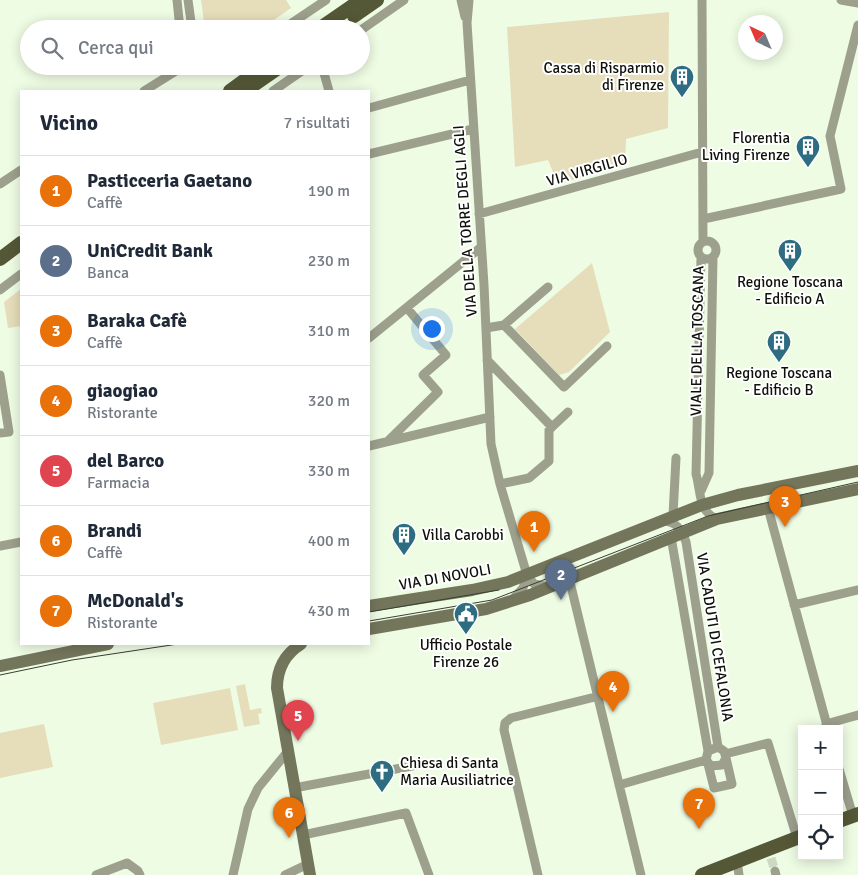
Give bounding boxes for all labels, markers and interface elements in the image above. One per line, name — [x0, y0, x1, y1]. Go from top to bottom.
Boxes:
north arrow — [738, 15, 783, 60]
search box — [20, 20, 370, 75]
icon: search — [38, 34, 66, 62]
text: Cerca qui — [78, 36, 154, 60]
place label: Cassa di Risparmio di Firenze — [544, 59, 664, 94]
building icon: Cassa di Risparmio di Firenze — [669, 64, 695, 98]
text: Vicino — [40, 110, 98, 136]
text: 7 risultati — [284, 113, 350, 133]
street label: VIA DELLA TORRE DEGLI AGLI — [449, 125, 481, 317]
place label: Florentia Living Firenze — [702, 129, 790, 164]
building icon: Florentia Living Firenze — [795, 134, 821, 168]
street label: VIA VIRGILIO — [544, 150, 630, 190]
text: Pasticceria Gaetano — [87, 169, 252, 193]
text: 1 — [52, 181, 60, 201]
text: 190 m — [308, 181, 350, 201]
text: Caffè — [87, 193, 123, 213]
building icon: Regione Toscana - Edificio A — [777, 238, 803, 272]
text: UniCredit Bank — [87, 239, 213, 263]
text: 2 — [52, 251, 60, 271]
text: 230 m — [308, 251, 350, 271]
text: Banca — [87, 263, 129, 283]
street label: VIALE DELLA TOSCANA — [687, 266, 707, 416]
place label: Regione Toscana - Edificio A — [737, 273, 843, 308]
text: Baraka Cafè — [87, 309, 187, 333]
your location — [419, 316, 445, 342]
text: 3 — [52, 321, 60, 341]
text: 310 m — [308, 321, 350, 341]
building icon: Regione Toscana - Edificio B — [766, 329, 792, 363]
text: Caffè — [87, 333, 123, 353]
place label: Regione Toscana - Edificio B — [726, 364, 832, 399]
text: giaogiao — [87, 379, 158, 403]
text: 4 — [52, 391, 60, 411]
text: 320 m — [308, 391, 350, 411]
text: Ristorante — [87, 403, 158, 423]
text: del Barco — [87, 449, 164, 473]
text: 5 — [52, 461, 60, 481]
text: 330 m — [308, 461, 350, 481]
text: Farmacia — [87, 473, 150, 493]
pin: 3 — [769, 486, 801, 527]
pin: 1 — [518, 511, 550, 552]
text: Brandi — [87, 519, 142, 543]
building icon: Villa Carobbi — [391, 522, 417, 556]
place label: Villa Carobbi — [422, 526, 504, 544]
text: 6 — [52, 531, 60, 551]
text: 400 m — [308, 531, 350, 551]
text: Caffè — [87, 543, 123, 563]
street label: VIA CADUTI DI CEFALONIA — [693, 551, 737, 723]
pin: 2 — [545, 559, 577, 600]
street label: VIA DI NOVOLI — [398, 560, 492, 594]
text: McDonald's — [87, 589, 183, 613]
text: 7 — [52, 601, 60, 621]
text: 430 m — [308, 601, 350, 621]
public building icon: Ufficio Postale Firenze 26 — [453, 601, 479, 635]
text: Ristorante — [87, 613, 158, 633]
place label: Ufficio Postale Firenze 26 — [420, 636, 512, 671]
pin: 4 — [597, 671, 629, 712]
pin: 5 — [282, 700, 314, 741]
map controls — [798, 725, 843, 860]
button: + — [798, 725, 843, 770]
place label: Chiesa di Santa Maria Ausiliatrice — [400, 754, 514, 789]
church icon: Chiesa di Santa Maria Ausiliatrice — [369, 759, 395, 793]
button: − — [798, 770, 843, 815]
pin: 7 — [683, 788, 715, 829]
pin: 6 — [273, 797, 305, 838]
button: locate — [798, 815, 843, 860]

